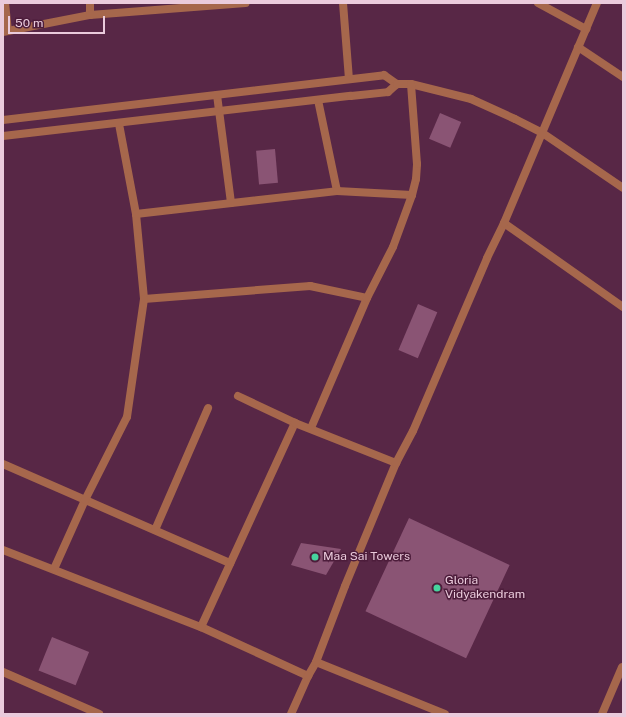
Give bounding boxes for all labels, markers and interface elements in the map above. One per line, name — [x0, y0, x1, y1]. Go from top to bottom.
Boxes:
scale bar — [10, 8, 107, 34]
text: 50 m — [15, 16, 43, 30]
place label: Maa Sai Towers — [323, 550, 410, 564]
marker: Maa Sai Towers — [310, 552, 320, 562]
place label: Gloria Vidyakendram — [445, 574, 525, 602]
marker: Gloria Vidyakendram — [432, 583, 442, 593]

